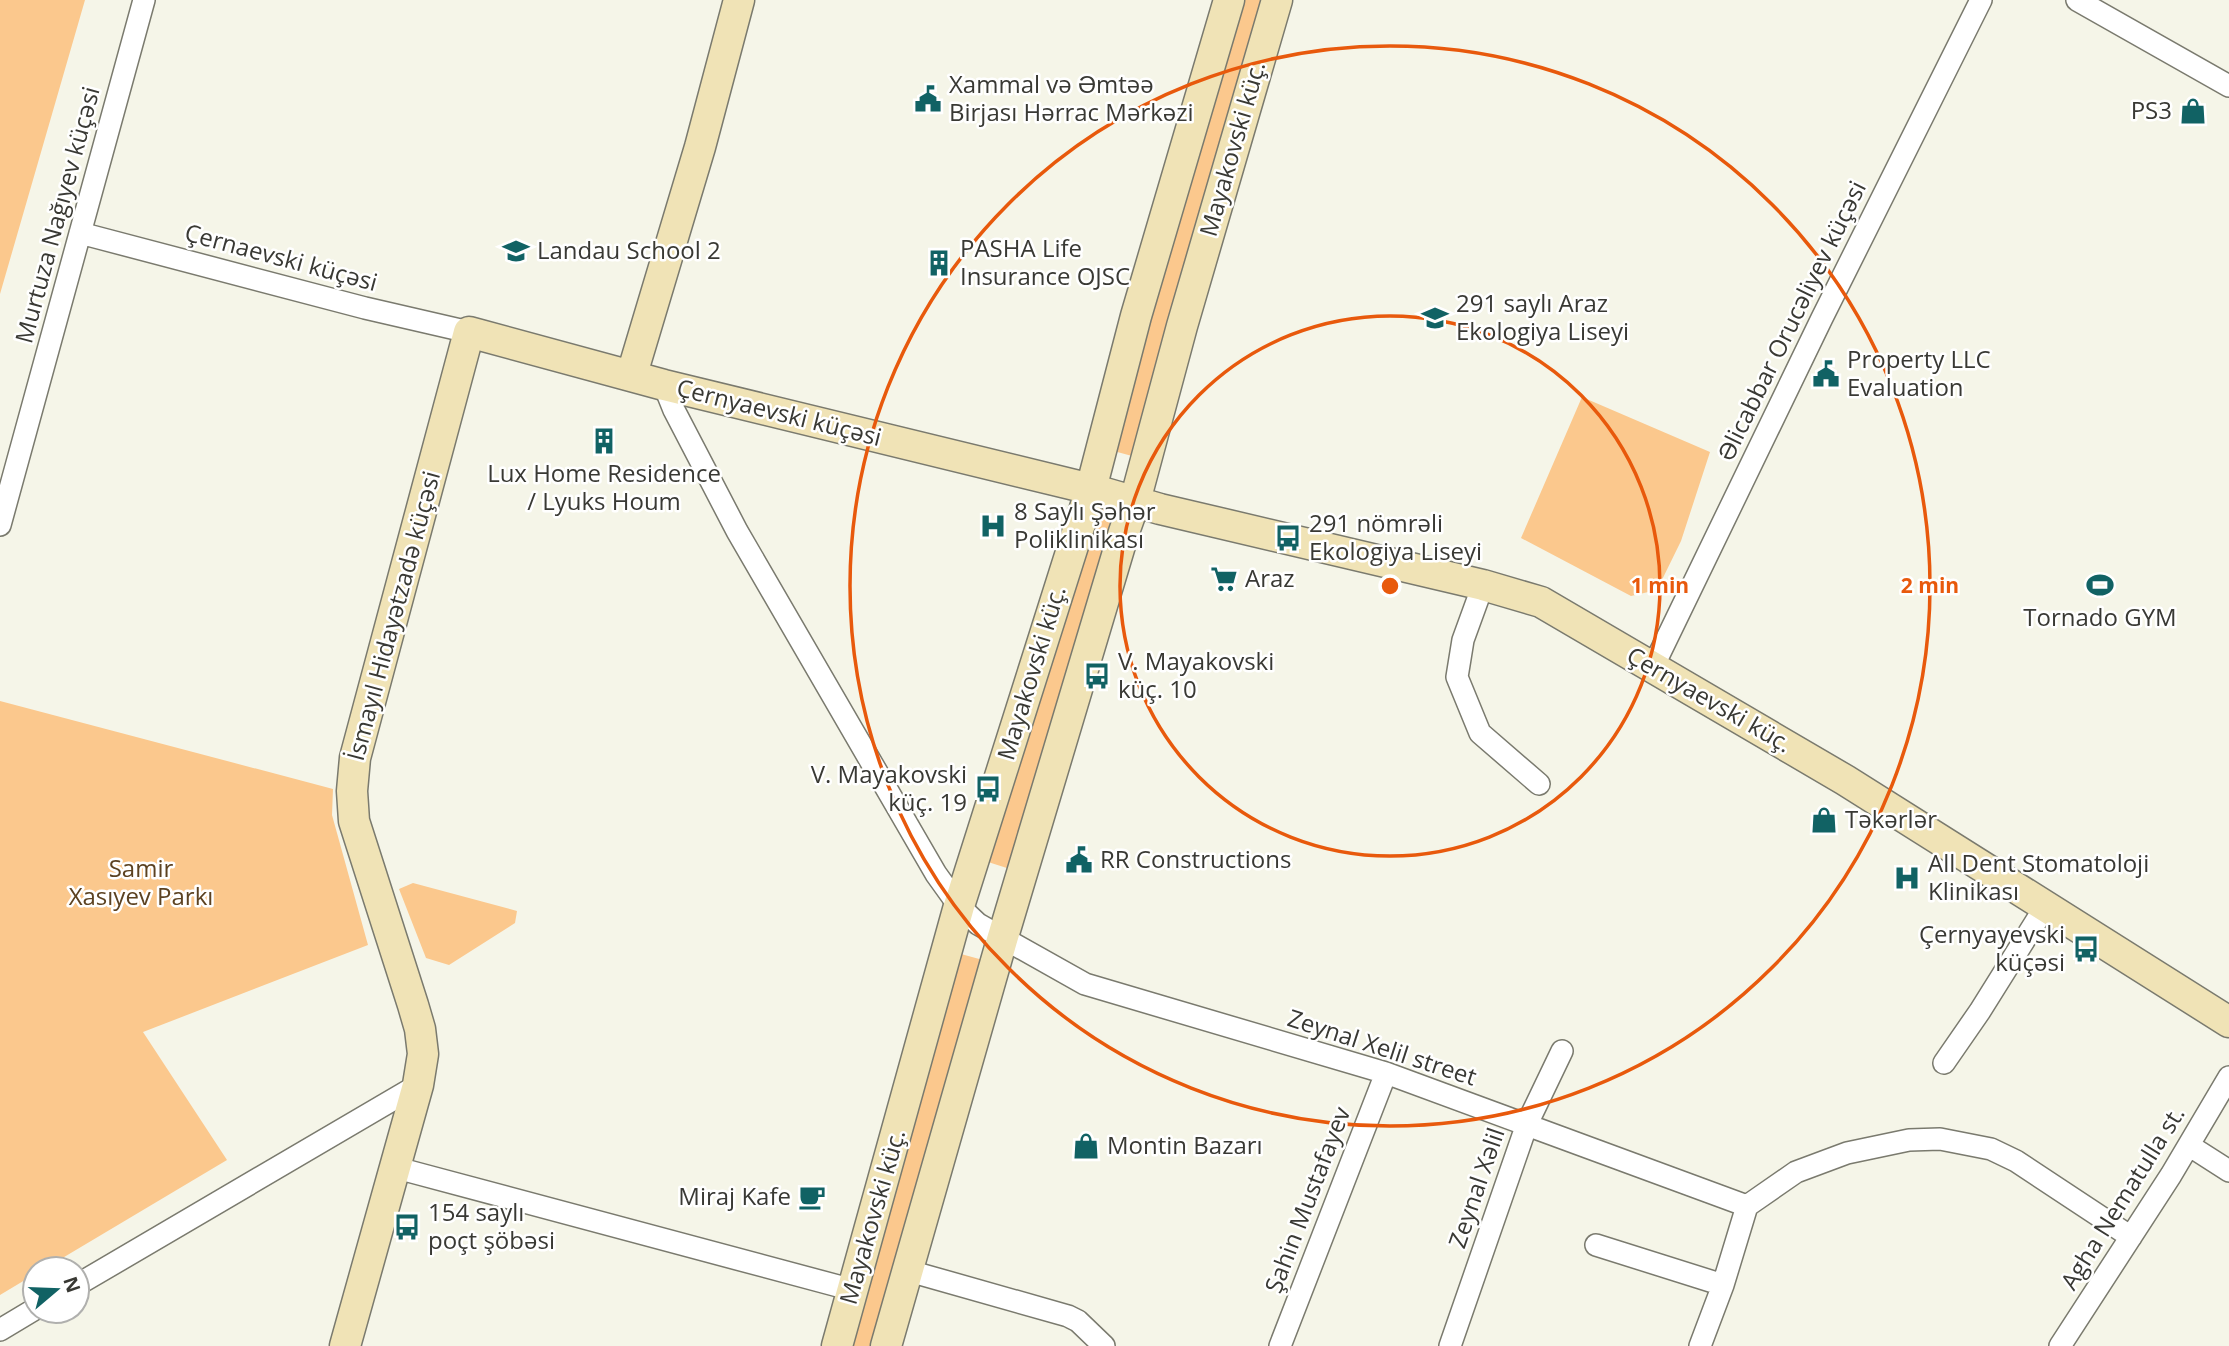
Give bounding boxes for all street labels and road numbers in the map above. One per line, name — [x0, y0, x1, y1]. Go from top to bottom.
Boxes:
street label: Mayakovski küç. — [1191, 57, 1272, 240]
street label: Murtuza Nağıyev küçəsi — [6, 83, 107, 346]
street label: Əlicabbar Orucəliyev küçəsi — [1708, 175, 1873, 466]
street label: Çernaevski küçəsi — [181, 215, 381, 298]
street label: Çernyaevski küçəsi — [673, 370, 885, 453]
street label: İsmayıl Hidayətzadə küçəsi — [338, 467, 447, 764]
street label: Mayakovski küç. — [988, 581, 1073, 764]
street label: Çernyaevski küç. — [1621, 638, 1798, 759]
street label: Zeynal Xelil street — [1284, 1000, 1481, 1093]
street label: Agha Nematulla st. — [2052, 1099, 2192, 1295]
street label: Şahin Mustafayev — [1256, 1102, 1357, 1297]
street label: Zeynal Xəlil — [1440, 1123, 1512, 1252]
street label: Mayakovski küç. — [831, 1125, 912, 1308]

